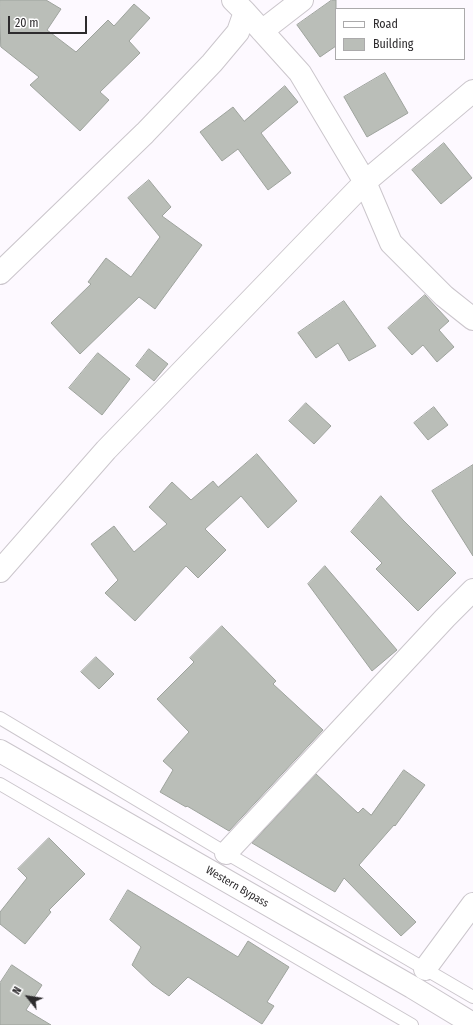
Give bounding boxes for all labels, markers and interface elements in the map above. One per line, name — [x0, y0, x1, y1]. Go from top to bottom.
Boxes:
scale bar — [10, 8, 89, 34]
legend — [335, 8, 465, 60]
text: 20 m — [15, 16, 39, 30]
text: Road — [373, 17, 398, 31]
text: Building — [373, 37, 413, 51]
street label: Western Bypass — [203, 864, 271, 910]
north arrow — [8, 977, 48, 1017]
text: N — [10, 985, 24, 997]

